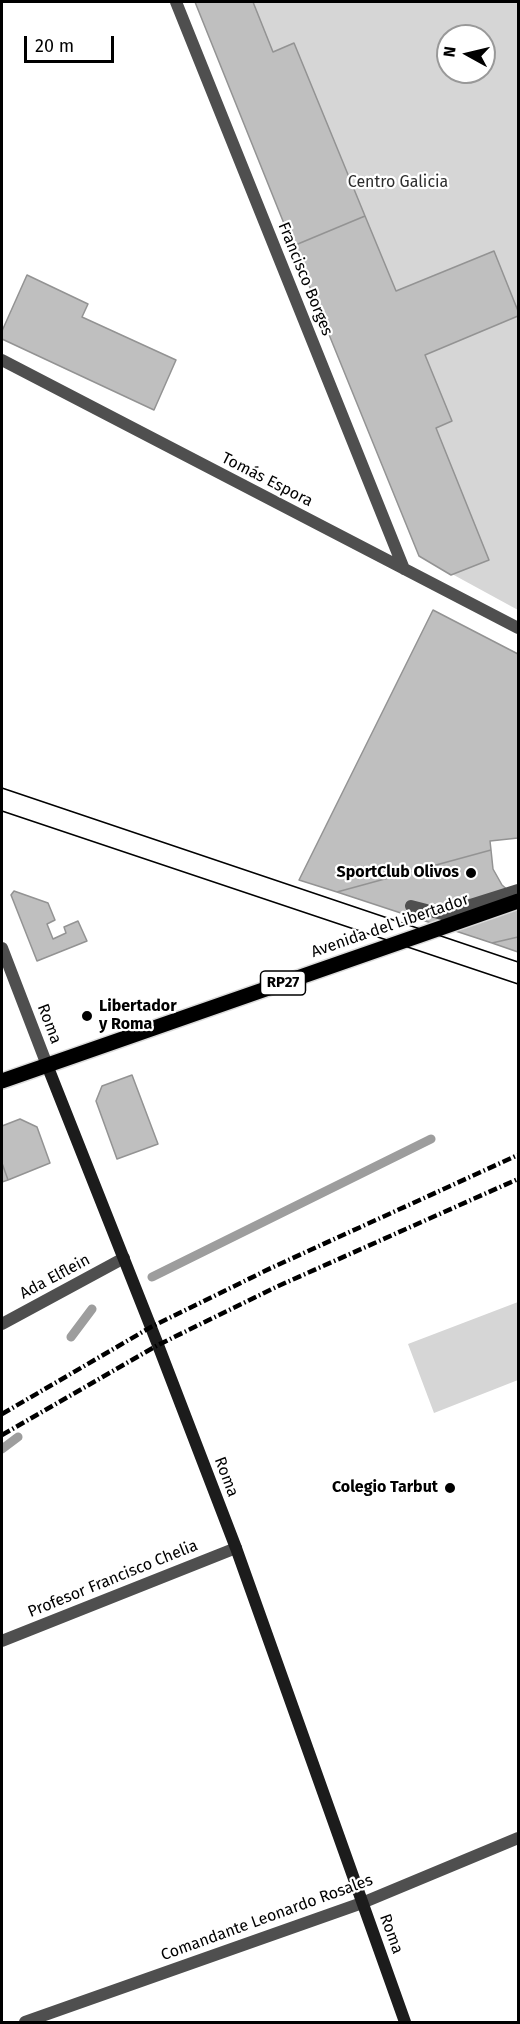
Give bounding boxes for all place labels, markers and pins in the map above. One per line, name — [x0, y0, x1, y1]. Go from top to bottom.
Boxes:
place label: SportClub Olivos — [337, 863, 459, 883]
marker: SportClub Olivos — [464, 866, 478, 880]
place label: Libertador y Roma — [99, 997, 177, 1035]
marker: Libertador y Roma — [80, 1009, 94, 1023]
place label: Colegio Tarbut — [332, 1478, 438, 1498]
marker: Colegio Tarbut — [443, 1481, 457, 1495]

